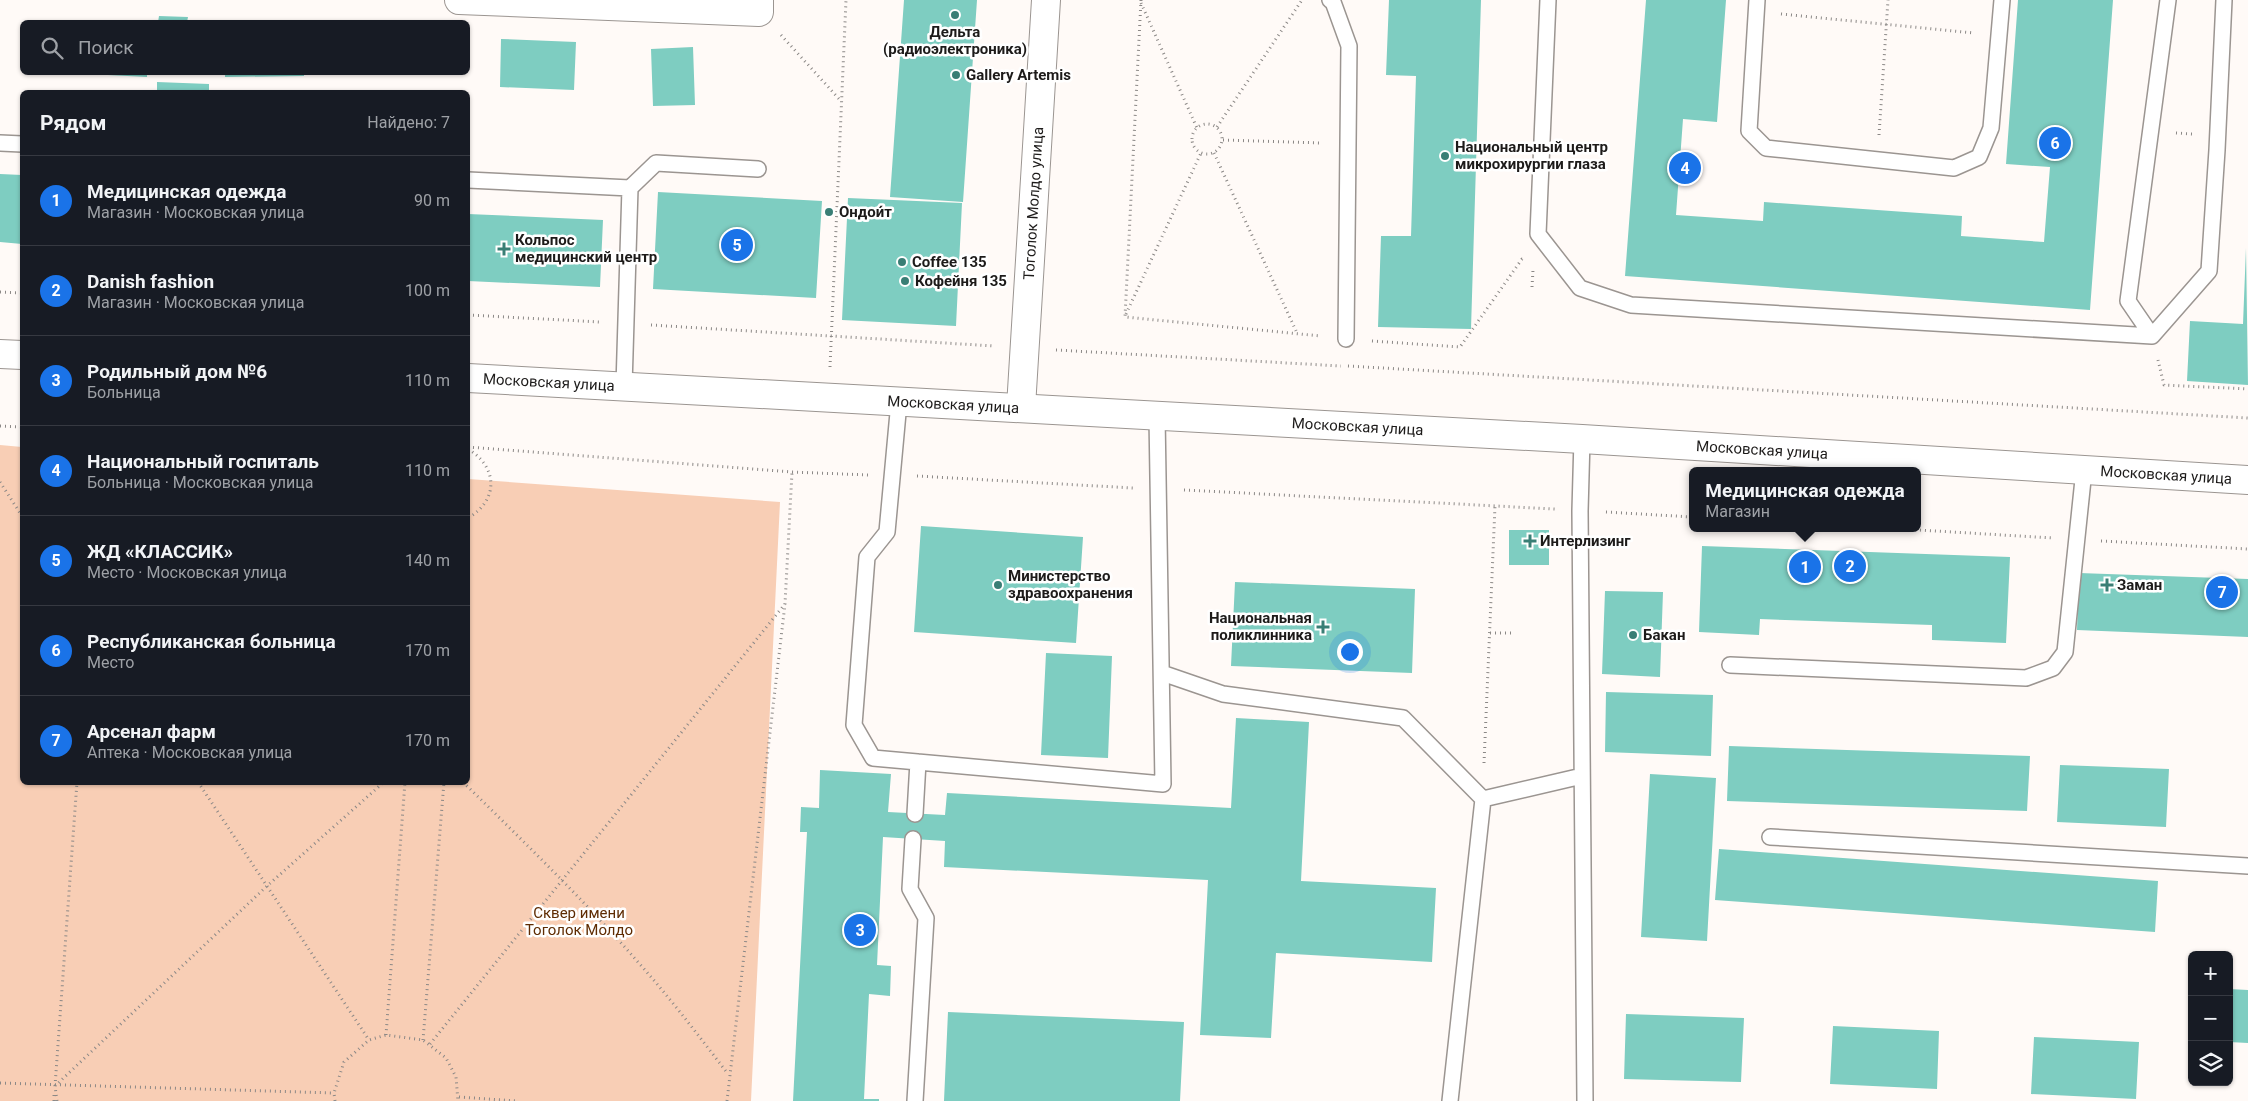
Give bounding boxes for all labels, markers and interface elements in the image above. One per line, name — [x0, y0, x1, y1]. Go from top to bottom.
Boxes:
marker: Дельта (радиоэлектроника) — [949, 9, 961, 21]
search box — [20, 20, 470, 75]
place label: Дельта (радиоэлектроника) — [883, 23, 1027, 58]
icon: search — [38, 34, 66, 62]
text: Поиск — [78, 36, 134, 59]
place label: Gallery Artemis — [966, 66, 1071, 84]
marker: Gallery Artemis — [950, 69, 962, 81]
text: Рядом — [40, 111, 106, 135]
text: Найдено: 7 — [367, 113, 450, 132]
pin: 6 — [2039, 124, 2071, 162]
street label: Тоголок Молдо улица — [1020, 126, 1047, 280]
place label: Национальный центр микрохирургии глаза — [1455, 138, 1608, 173]
pin: 4 — [1669, 149, 1701, 187]
marker: Национальный центр микрохирургии глаза — [1439, 150, 1451, 162]
text: Медицинская одежда — [87, 180, 286, 203]
text: 1 — [51, 191, 61, 210]
text: 90 m — [414, 191, 450, 210]
text: Магазин · Московская улица — [87, 203, 304, 222]
place label: Ондои́т — [839, 203, 892, 221]
marker: Ондои́т — [823, 206, 835, 218]
pin: 5 — [721, 226, 753, 264]
place label: Кольпос медицинский центр — [515, 231, 657, 266]
marker: Кольпос медицинский центр — [497, 242, 511, 256]
place label: Coffee 135 — [912, 253, 987, 271]
marker: Coffee 135 — [896, 256, 908, 268]
text: Danish fashion — [87, 270, 214, 293]
place label: Кофейня 135 — [915, 272, 1007, 290]
marker: Кофейня 135 — [899, 275, 911, 287]
text: 2 — [51, 281, 61, 300]
text: 100 m — [405, 281, 450, 300]
text: Магазин · Московская улица — [87, 293, 304, 312]
text: Родильный дом №6 — [87, 360, 267, 383]
street label: Московская улица — [483, 370, 615, 395]
text: 3 — [51, 371, 61, 390]
text: 110 m — [405, 371, 450, 390]
text: Больница — [87, 383, 161, 402]
street label: Московская улица — [887, 392, 1020, 417]
street label: Московская улица — [1291, 414, 1424, 439]
street label: Московская улица — [1696, 437, 1828, 463]
text: Национальный госпиталь — [87, 450, 319, 473]
text: 4 — [51, 461, 61, 480]
text: 110 m — [405, 461, 450, 480]
street label: Московская улица — [2100, 462, 2233, 488]
popup — [1689, 467, 1921, 532]
text: Больница · Московская улица — [87, 473, 313, 492]
text: Медицинская одежда — [1705, 479, 1905, 502]
text: Магазин — [1705, 502, 1770, 521]
place label: Интерлизинг — [1540, 532, 1631, 550]
marker: Интерлизинг — [1524, 535, 1536, 547]
text: ЖД «КЛАССИК» — [87, 540, 233, 563]
pin: 2 — [1834, 547, 1866, 585]
pin: 1 — [1789, 548, 1821, 586]
text: 5 — [51, 551, 61, 570]
text: 140 m — [405, 551, 450, 570]
text: Место · Московская улица — [87, 563, 287, 582]
place label: Министерство здравоохранения — [1008, 567, 1133, 602]
pin: 7 — [2206, 573, 2238, 611]
place label: Заман — [2117, 576, 2162, 594]
marker: Министерство здравоохранения — [992, 579, 1004, 591]
marker: Заман — [2101, 579, 2113, 591]
place label: Национальная поликлинника — [1209, 609, 1312, 644]
marker: Национальная поликлинника — [1316, 620, 1330, 634]
place label: Бакан — [1643, 626, 1685, 644]
marker: Бакан — [1627, 629, 1639, 641]
text: Республиканская больница — [87, 630, 336, 653]
your location — [1337, 639, 1363, 665]
text: 6 — [51, 641, 61, 660]
text: 170 m — [405, 641, 450, 660]
text: Место — [87, 653, 134, 672]
text: Арсенал фарм — [87, 720, 216, 743]
text: 7 — [51, 731, 61, 750]
text: 170 m — [405, 731, 450, 750]
text: Аптека · Московская улица — [87, 743, 292, 762]
park label: Сквер имени Тоголок Молдо — [525, 904, 633, 939]
pin: 3 — [844, 911, 876, 949]
map controls — [2188, 951, 2233, 1086]
button: + — [2188, 951, 2233, 996]
button: − — [2188, 996, 2233, 1041]
button: layers — [2188, 1041, 2233, 1086]

